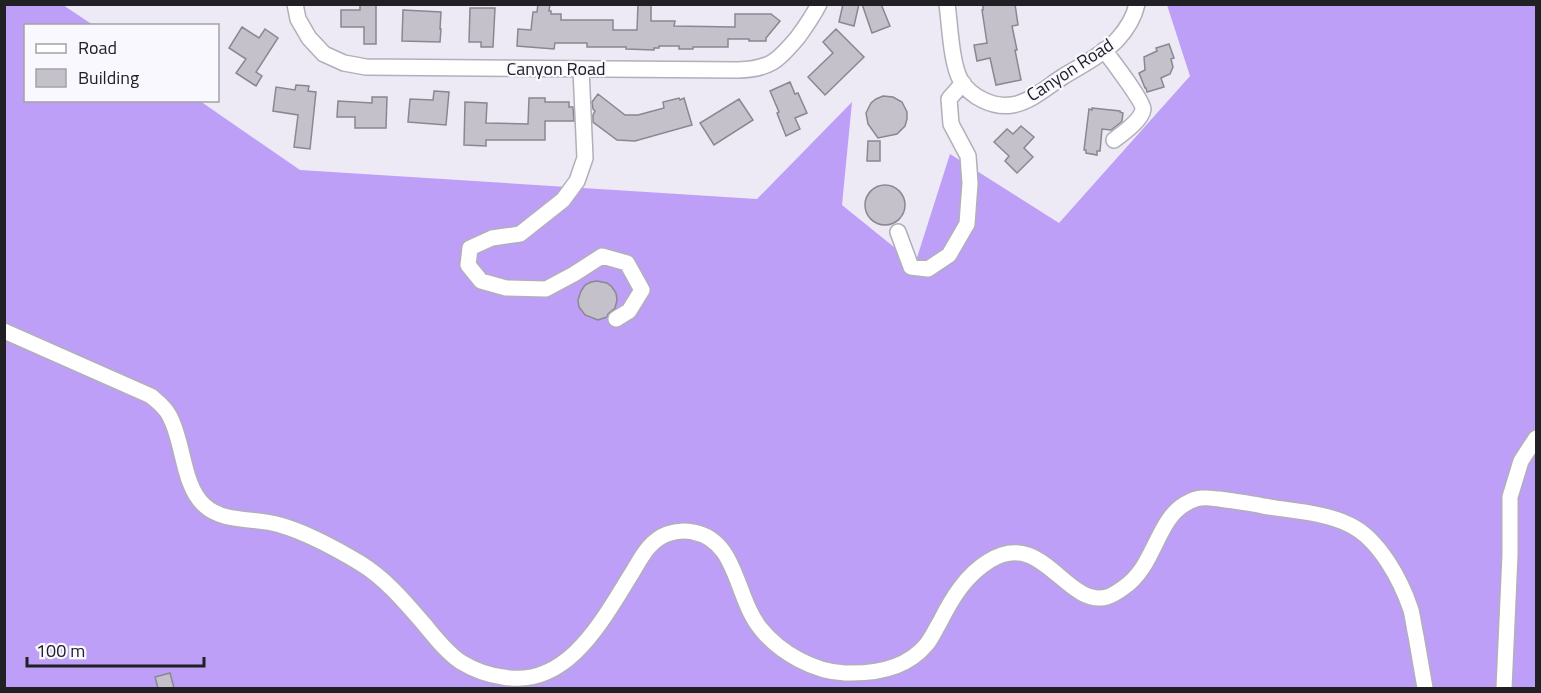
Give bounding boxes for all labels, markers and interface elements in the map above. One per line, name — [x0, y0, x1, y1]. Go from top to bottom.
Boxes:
legend — [24, 24, 219, 102]
street label: Canyon Road — [1021, 31, 1119, 108]
text: Road — [78, 34, 117, 61]
street label: Canyon Road — [507, 55, 606, 82]
text: Building — [78, 64, 139, 91]
scale bar — [27, 630, 204, 668]
text: 100 m — [36, 637, 85, 664]

